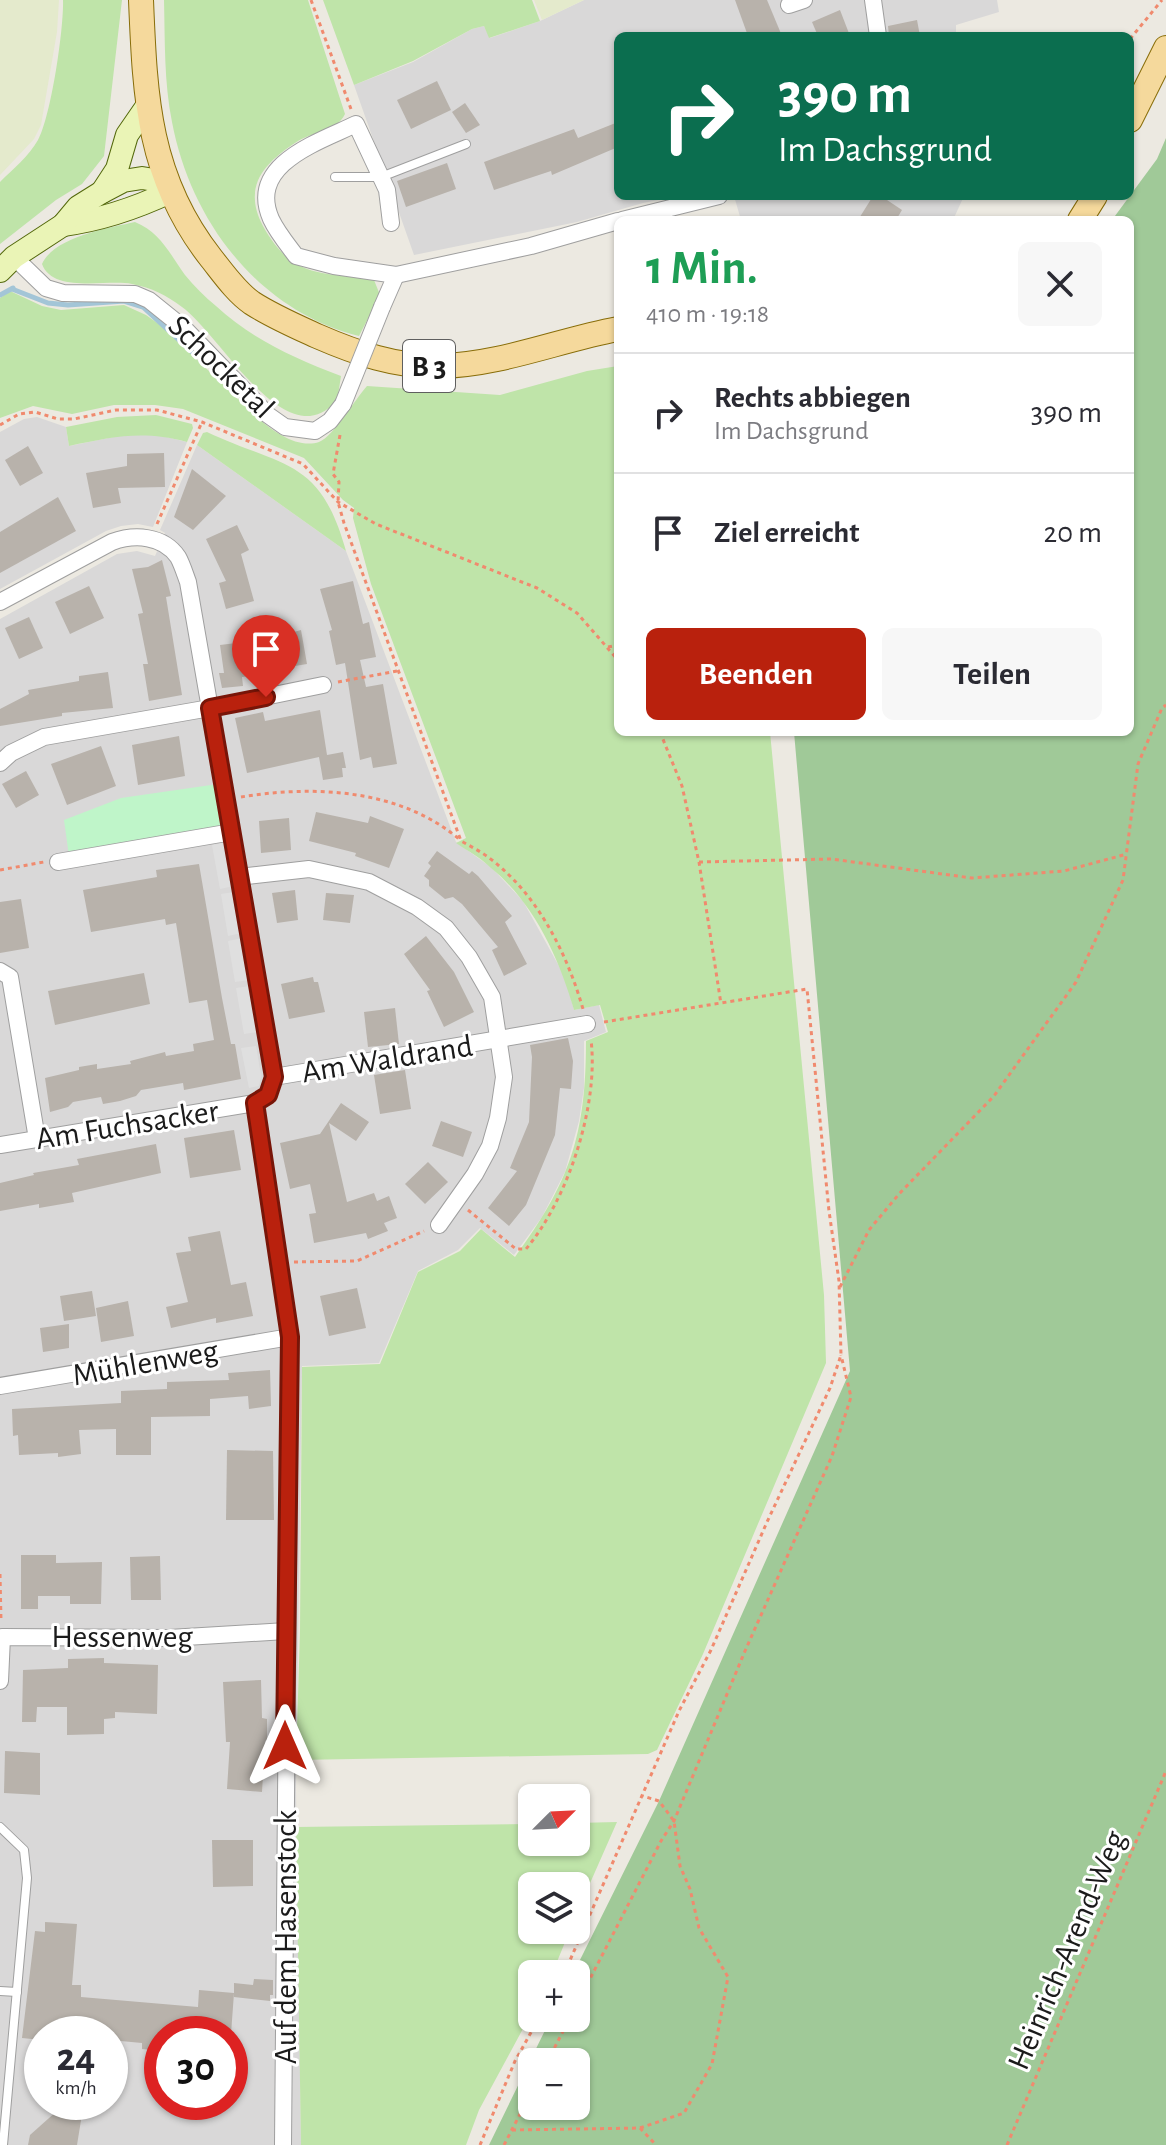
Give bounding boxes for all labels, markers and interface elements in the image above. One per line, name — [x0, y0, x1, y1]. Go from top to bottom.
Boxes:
icon: right — [646, 64, 750, 168]
text: 390 m — [778, 67, 912, 123]
text: Im Dachsgrund — [778, 132, 992, 168]
button: close — [1018, 242, 1102, 326]
text: 1 Min. — [646, 245, 758, 293]
text: 410 m · 19:18 — [646, 301, 769, 327]
street label: Schocketal — [162, 309, 280, 424]
road number: B 3 — [403, 340, 455, 392]
text: Rechts abbiegen — [714, 383, 911, 413]
icon: right — [646, 391, 690, 435]
text: 390 m — [1031, 398, 1102, 428]
text: Im Dachsgrund — [714, 418, 869, 444]
icon: arrive — [646, 511, 690, 555]
text: Ziel erreicht — [714, 518, 859, 548]
text: 20 m — [1044, 518, 1102, 548]
pin — [232, 615, 300, 697]
icon: arrive — [244, 627, 288, 671]
button: Beenden — [646, 628, 866, 720]
button: Teilen — [882, 628, 1102, 720]
street label: Am Waldrand — [299, 1030, 475, 1088]
street label: Am Fuchsacker — [33, 1095, 222, 1155]
street label: Mühlenweg — [70, 1334, 221, 1392]
street label: Hessenweg — [51, 1621, 193, 1653]
position arrow — [243, 1704, 327, 1788]
north arrow — [518, 1784, 590, 1856]
map controls — [518, 1784, 590, 2120]
street label: Auf dem Hasenstock — [270, 1809, 302, 2064]
street label: Heinrich-Arend-Weg — [1002, 1826, 1132, 2074]
button: layers — [518, 1872, 590, 1944]
button: + — [518, 1960, 590, 2032]
speed limit sign: 30 — [144, 2016, 248, 2120]
text: 24 — [57, 2038, 95, 2078]
button: − — [518, 2048, 590, 2120]
text: km/h — [55, 2078, 97, 2098]

